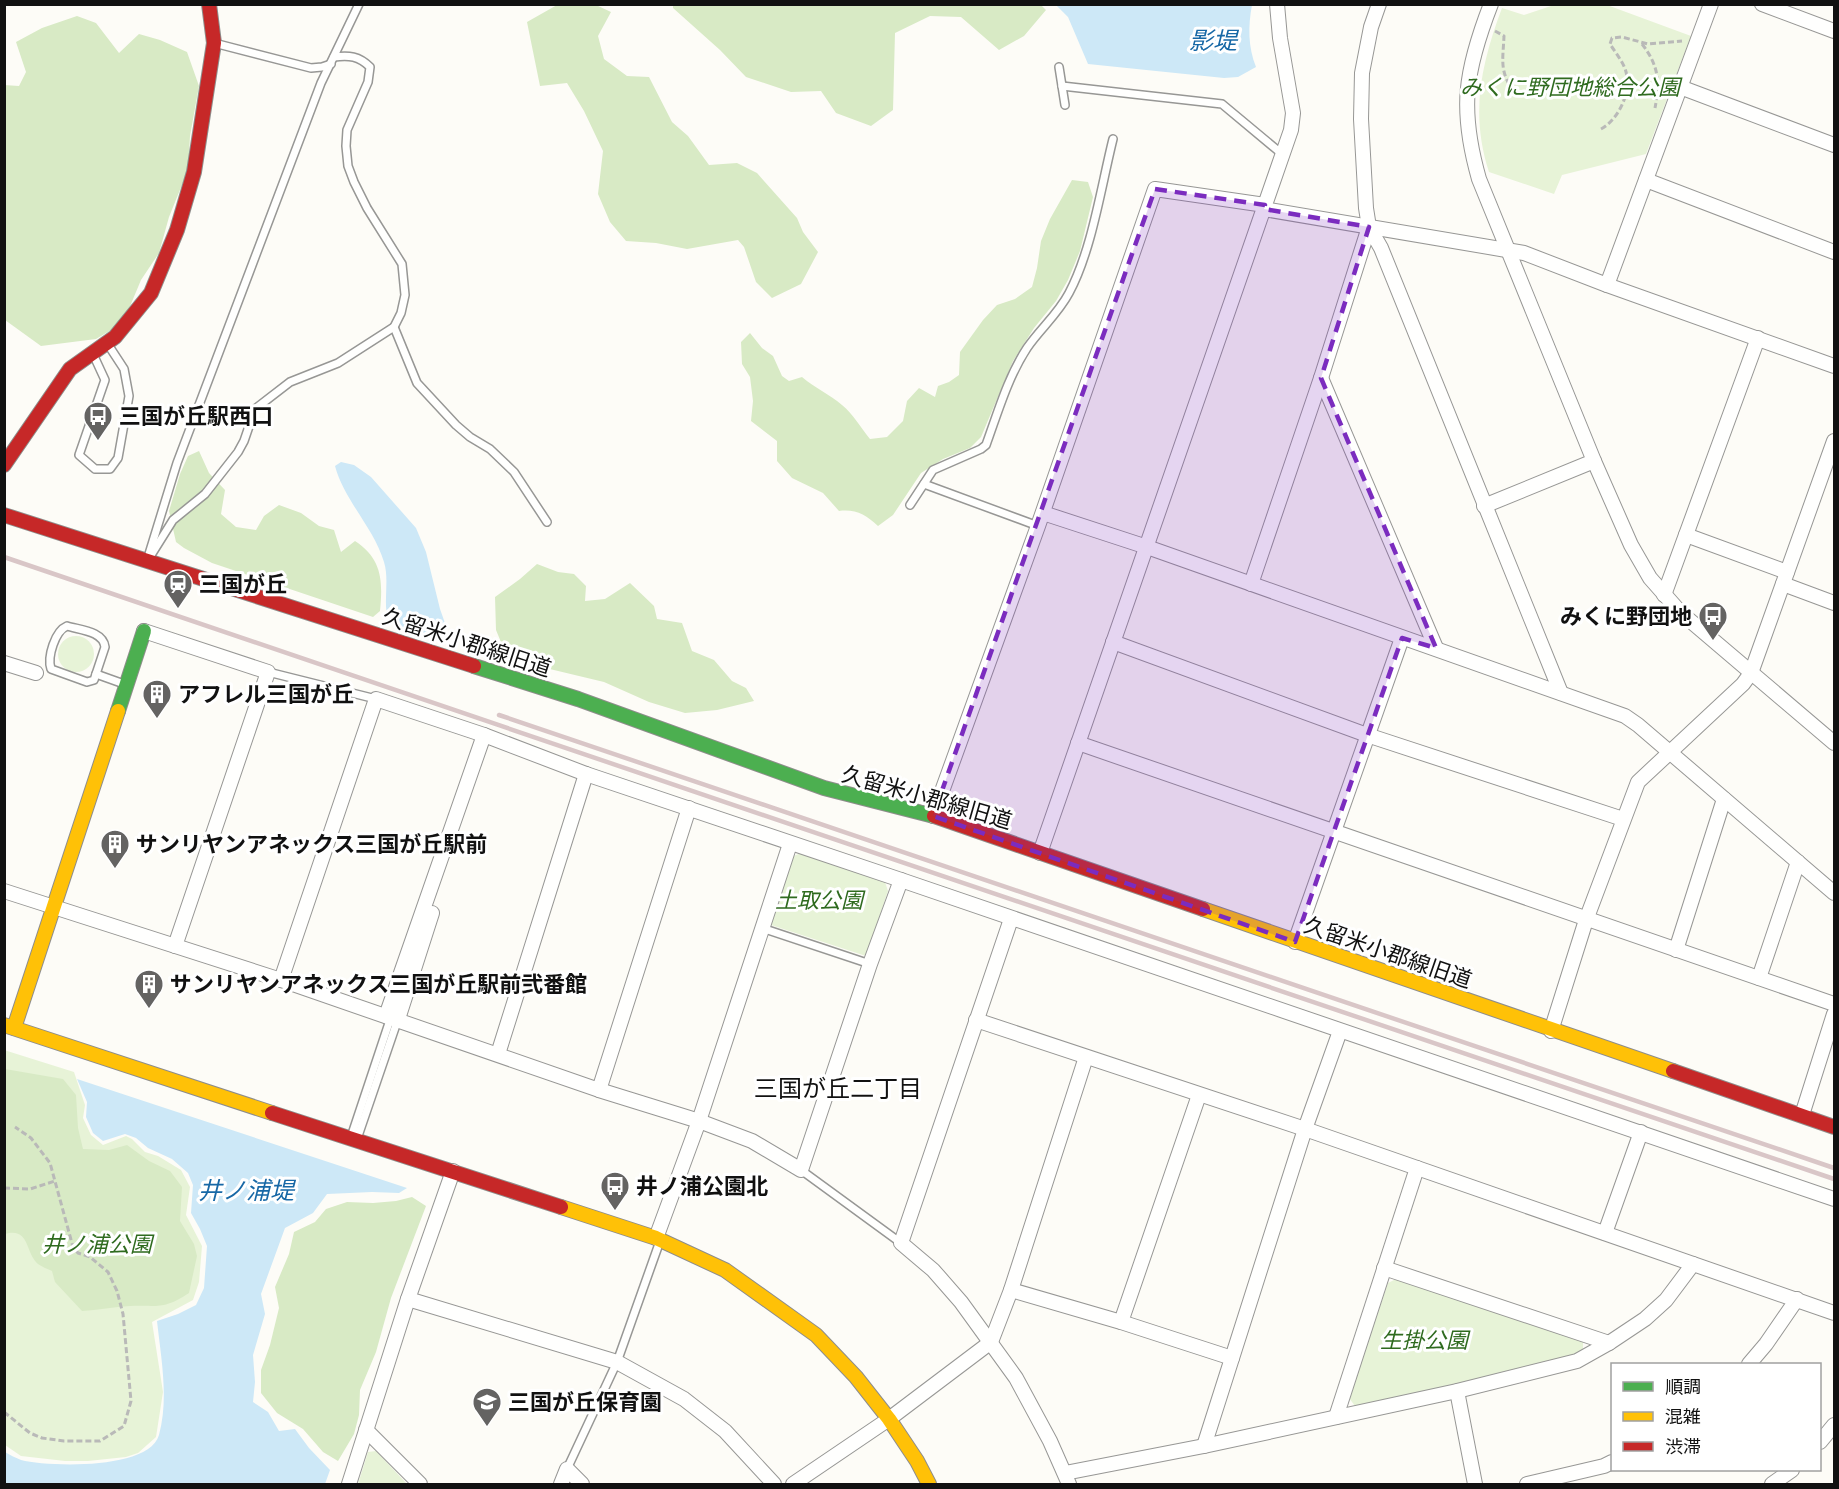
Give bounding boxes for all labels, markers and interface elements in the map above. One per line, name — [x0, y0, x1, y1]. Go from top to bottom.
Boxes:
water label: 影堤 — [1189, 26, 1240, 55]
park label: みくに野団地総合公園 — [1460, 74, 1683, 101]
bus stop icon: 三国が丘駅西口 — [82, 400, 114, 442]
place label: 三国が丘駅西口 — [119, 403, 273, 430]
station icon: 三国が丘 — [162, 568, 194, 610]
place label: 三国が丘 — [199, 571, 287, 598]
bus stop icon: みくに野団地 — [1697, 600, 1729, 642]
street label: 久留米小郡線旧道 — [379, 602, 555, 683]
place label: みくに野団地 — [1560, 603, 1692, 630]
building icon: アフレル三国が丘 — [141, 678, 173, 720]
place label: アフレル三国が丘 — [178, 681, 354, 708]
street label: 久留米小郡線旧道 — [839, 760, 1015, 835]
building icon: サンリヤンアネックス三国が丘駅前 — [99, 828, 131, 870]
place label: サンリヤンアネックス三国が丘駅前 — [136, 831, 487, 858]
park label: 土取公園 — [775, 887, 866, 914]
street label: 久留米小郡線旧道 — [1300, 911, 1475, 994]
building icon: サンリヤンアネックス三国が丘駅前弐番館 — [133, 968, 165, 1010]
place label: サンリヤンアネックス三国が丘駅前弐番館 — [170, 971, 587, 998]
district label: 三国が丘二丁目 — [754, 1074, 922, 1103]
bus stop icon: 井ノ浦公園北 — [599, 1170, 631, 1212]
place label: 井ノ浦公園北 — [636, 1173, 768, 1200]
water label: 井ノ浦堤 — [198, 1176, 297, 1205]
park label: 井ノ浦公園 — [42, 1231, 155, 1258]
park label: 生掛公園 — [1380, 1327, 1471, 1354]
legend — [1611, 1363, 1821, 1471]
text: 順調 — [1665, 1376, 1701, 1398]
school or university icon: 三国が丘保育園 — [471, 1386, 503, 1428]
place label: 三国が丘保育園 — [508, 1389, 662, 1416]
text: 混雑 — [1665, 1406, 1701, 1428]
text: 渋滞 — [1665, 1436, 1701, 1458]

